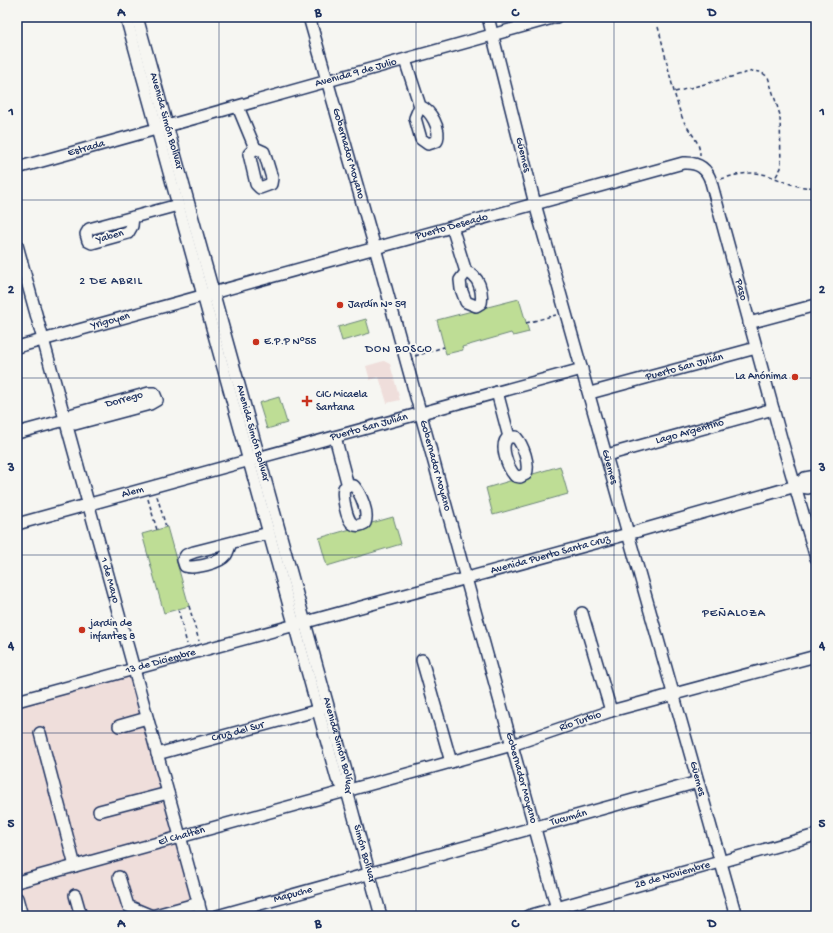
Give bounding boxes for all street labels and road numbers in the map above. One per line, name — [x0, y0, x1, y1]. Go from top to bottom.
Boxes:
street label: Avenida 9 de Julio — [314, 56, 398, 90]
street label: Avenida Simón Bolívar — [147, 71, 185, 172]
street label: Gobernador Moyano — [329, 107, 367, 201]
street label: Güemes — [512, 136, 533, 174]
street label: Estrada — [66, 137, 107, 159]
street label: Puerto Deseado — [413, 211, 490, 243]
street label: Yaben — [94, 227, 126, 247]
street label: Paso — [732, 277, 749, 302]
street label: Yrigoyen — [89, 310, 132, 333]
street label: Puerto San Julián — [643, 351, 725, 384]
street label: Avenida Simón Bolívar — [233, 384, 272, 484]
street label: Dorrego — [103, 389, 145, 411]
street label: Puerto San Julián — [328, 411, 410, 444]
street label: Lago Argentino — [654, 417, 726, 447]
street label: Gobernador Moyano — [417, 419, 453, 513]
street label: Güemes — [599, 448, 620, 486]
street label: Alem — [120, 483, 145, 501]
street label: Avenida Puerto Santa Cruz — [489, 533, 612, 577]
street label: 1 de Mayo — [97, 555, 122, 605]
street label: 13 de Diciembre — [123, 646, 197, 677]
street label: Avenida Simón Bolívar — [320, 696, 354, 797]
street label: Río Turbio — [558, 709, 603, 734]
street label: Cruz del Sur — [210, 719, 267, 745]
street label: Gobernador Moyano — [503, 731, 539, 825]
street label: Güemes — [687, 760, 708, 798]
street label: Tucumán — [548, 807, 589, 829]
street label: Simón Bolívar — [350, 823, 378, 886]
street label: El Chaltén — [157, 824, 207, 849]
street label: 28 de Noviembre — [633, 859, 712, 892]
street label: Mapuche — [272, 884, 314, 906]

